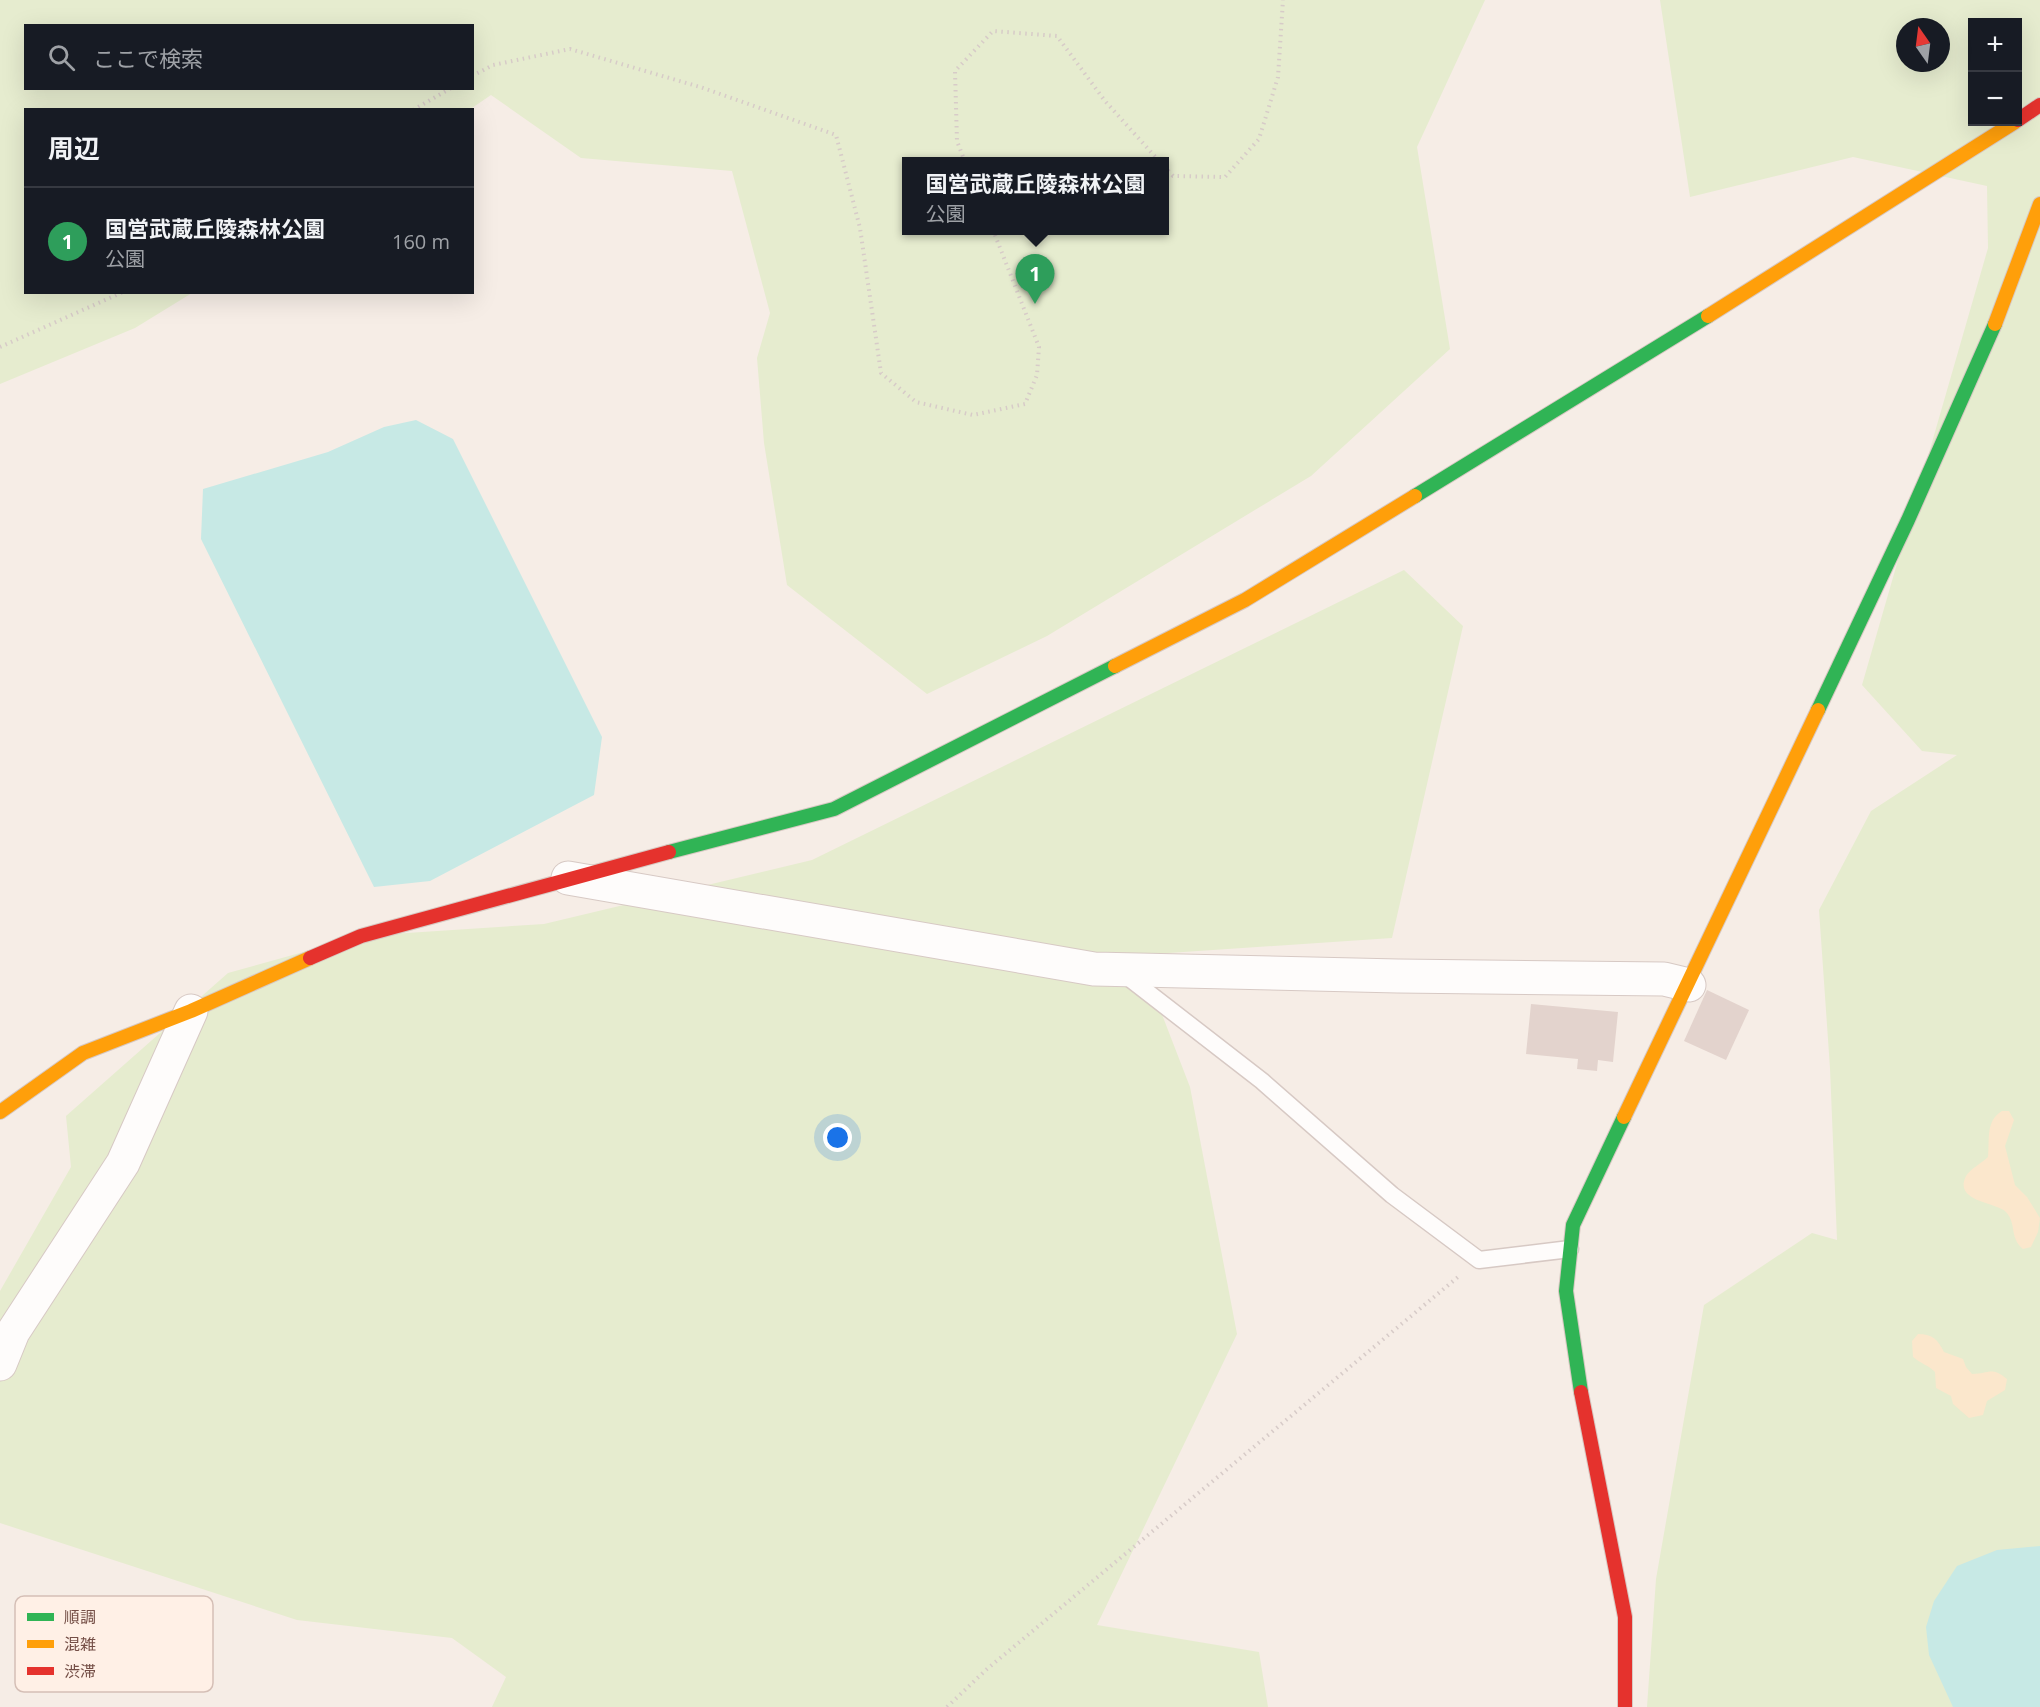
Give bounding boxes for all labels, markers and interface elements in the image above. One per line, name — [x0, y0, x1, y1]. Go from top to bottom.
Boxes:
north arrow — [1896, 18, 1950, 72]
map controls — [1968, 18, 2022, 126]
button: + — [1968, 18, 2022, 72]
search box — [24, 24, 474, 90]
icon: search — [45, 41, 78, 74]
text: ここで検索 — [93, 43, 203, 73]
button: − — [1968, 72, 2022, 126]
text: 周辺 — [48, 130, 100, 166]
popup — [902, 157, 1169, 235]
text: 国営武蔵丘陵森林公園 — [925, 168, 1146, 198]
text: 公園 — [925, 200, 965, 227]
text: 国営武蔵丘陵森林公園 — [105, 213, 325, 243]
text: 1 — [62, 228, 73, 255]
text: 160 m — [392, 228, 450, 255]
text: 公園 — [105, 245, 145, 272]
pin: 1 — [1016, 254, 1054, 304]
your location — [823, 1123, 852, 1152]
legend — [15, 1596, 213, 1692]
text: 順調 — [64, 1606, 96, 1628]
text: 混雑 — [64, 1633, 96, 1655]
text: 渋滞 — [64, 1660, 96, 1682]

